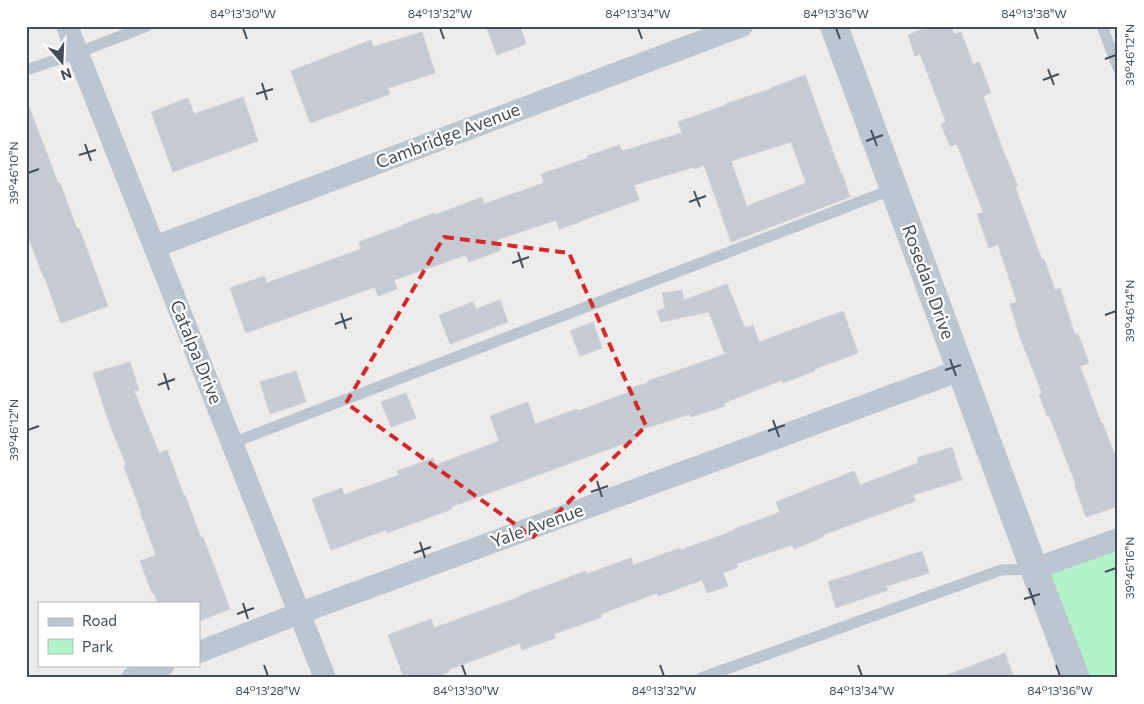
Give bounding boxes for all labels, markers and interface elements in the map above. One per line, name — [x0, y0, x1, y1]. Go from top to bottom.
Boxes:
text: 84°13'30"W — [210, 6, 276, 20]
text: 84°13'32"W — [408, 6, 472, 20]
text: 84°13'34"W — [605, 6, 671, 20]
text: 84°13'36"W — [803, 6, 869, 20]
text: 84°13'38"W — [1001, 6, 1067, 20]
text: 39°46'12"N — [1122, 24, 1136, 86]
north arrow — [38, 38, 88, 88]
text: N — [59, 65, 74, 85]
street label: Cambridge Avenue — [372, 97, 523, 173]
text: 39°46'10"N — [6, 141, 20, 205]
street label: Rosedale Drive — [898, 221, 960, 342]
text: 39°46'14"N — [1122, 280, 1136, 342]
street label: Catalpa Drive — [166, 296, 228, 407]
text: 39°46'12"N — [6, 399, 20, 461]
street label: Yale Avenue — [487, 498, 586, 552]
text: 39°46'16"N — [1122, 537, 1136, 599]
legend — [38, 602, 200, 666]
text: Road — [82, 611, 117, 629]
text: Park — [82, 637, 113, 655]
text: 84°13'28"W — [235, 683, 301, 697]
text: 84°13'30"W — [433, 683, 499, 697]
text: 84°13'32"W — [632, 683, 696, 697]
text: 84°13'34"W — [829, 683, 895, 697]
text: 84°13'36"W — [1027, 683, 1093, 697]

